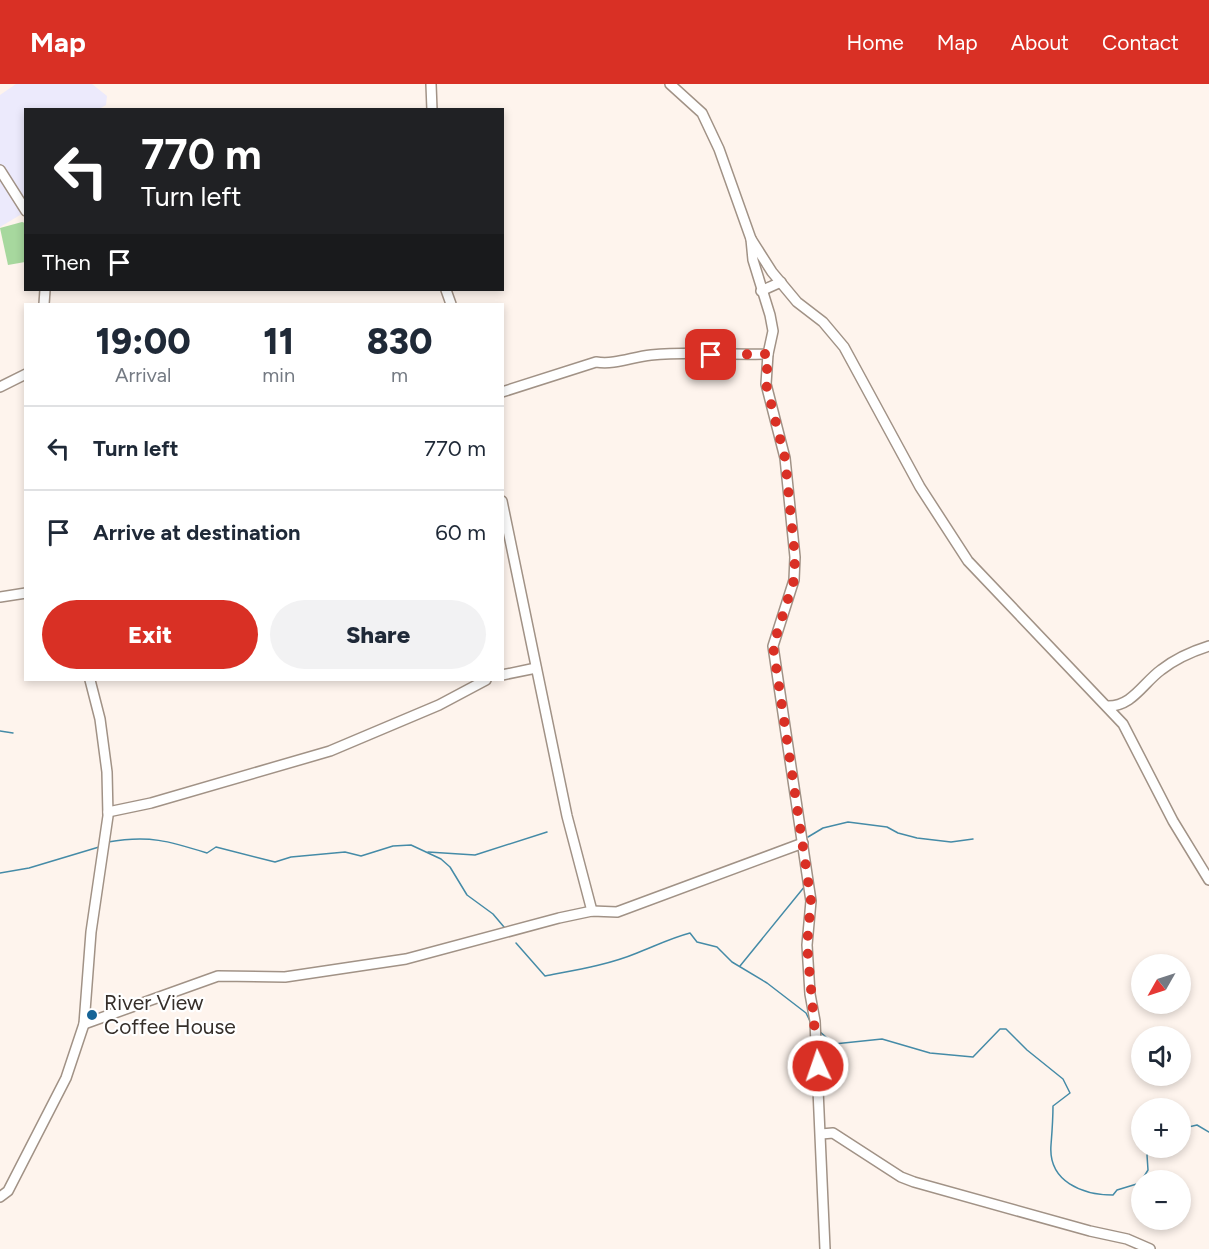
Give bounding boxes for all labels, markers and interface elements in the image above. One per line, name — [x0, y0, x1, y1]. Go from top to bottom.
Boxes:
text: Map — [30, 25, 86, 59]
text: Home — [847, 30, 904, 55]
text: Map — [937, 30, 978, 55]
text: About — [1011, 30, 1069, 55]
text: Contact — [1102, 30, 1179, 55]
text: 770 m — [141, 129, 262, 180]
icon: left — [42, 132, 120, 210]
text: Turn left — [141, 180, 241, 213]
icon: arrive — [103, 246, 136, 279]
text: Then — [42, 249, 91, 276]
text: 19:00 — [96, 320, 191, 363]
text: 11 — [263, 320, 294, 363]
text: 830 — [367, 320, 432, 363]
pin — [685, 329, 736, 380]
icon: arrive — [694, 338, 727, 371]
text: Arrival — [115, 363, 171, 387]
text: min — [262, 363, 295, 387]
text: m — [391, 363, 408, 387]
icon: left — [42, 432, 75, 465]
text: Turn left — [93, 435, 179, 462]
text: 770 m — [424, 435, 486, 462]
icon: arrive — [42, 516, 75, 549]
text: Arrive at destination — [93, 519, 301, 546]
text: 60 m — [435, 519, 486, 546]
button: Exit — [42, 600, 258, 669]
button: Share — [270, 600, 486, 669]
north arrow — [1131, 954, 1191, 1014]
map controls — [1131, 954, 1191, 1230]
place label: River View Coffee House — [104, 990, 236, 1039]
marker: River View Coffee House — [85, 1008, 99, 1022]
button: sound — [1131, 1026, 1191, 1086]
position arrow — [786, 1034, 850, 1098]
button: + — [1131, 1098, 1191, 1158]
button: − — [1131, 1170, 1191, 1230]

